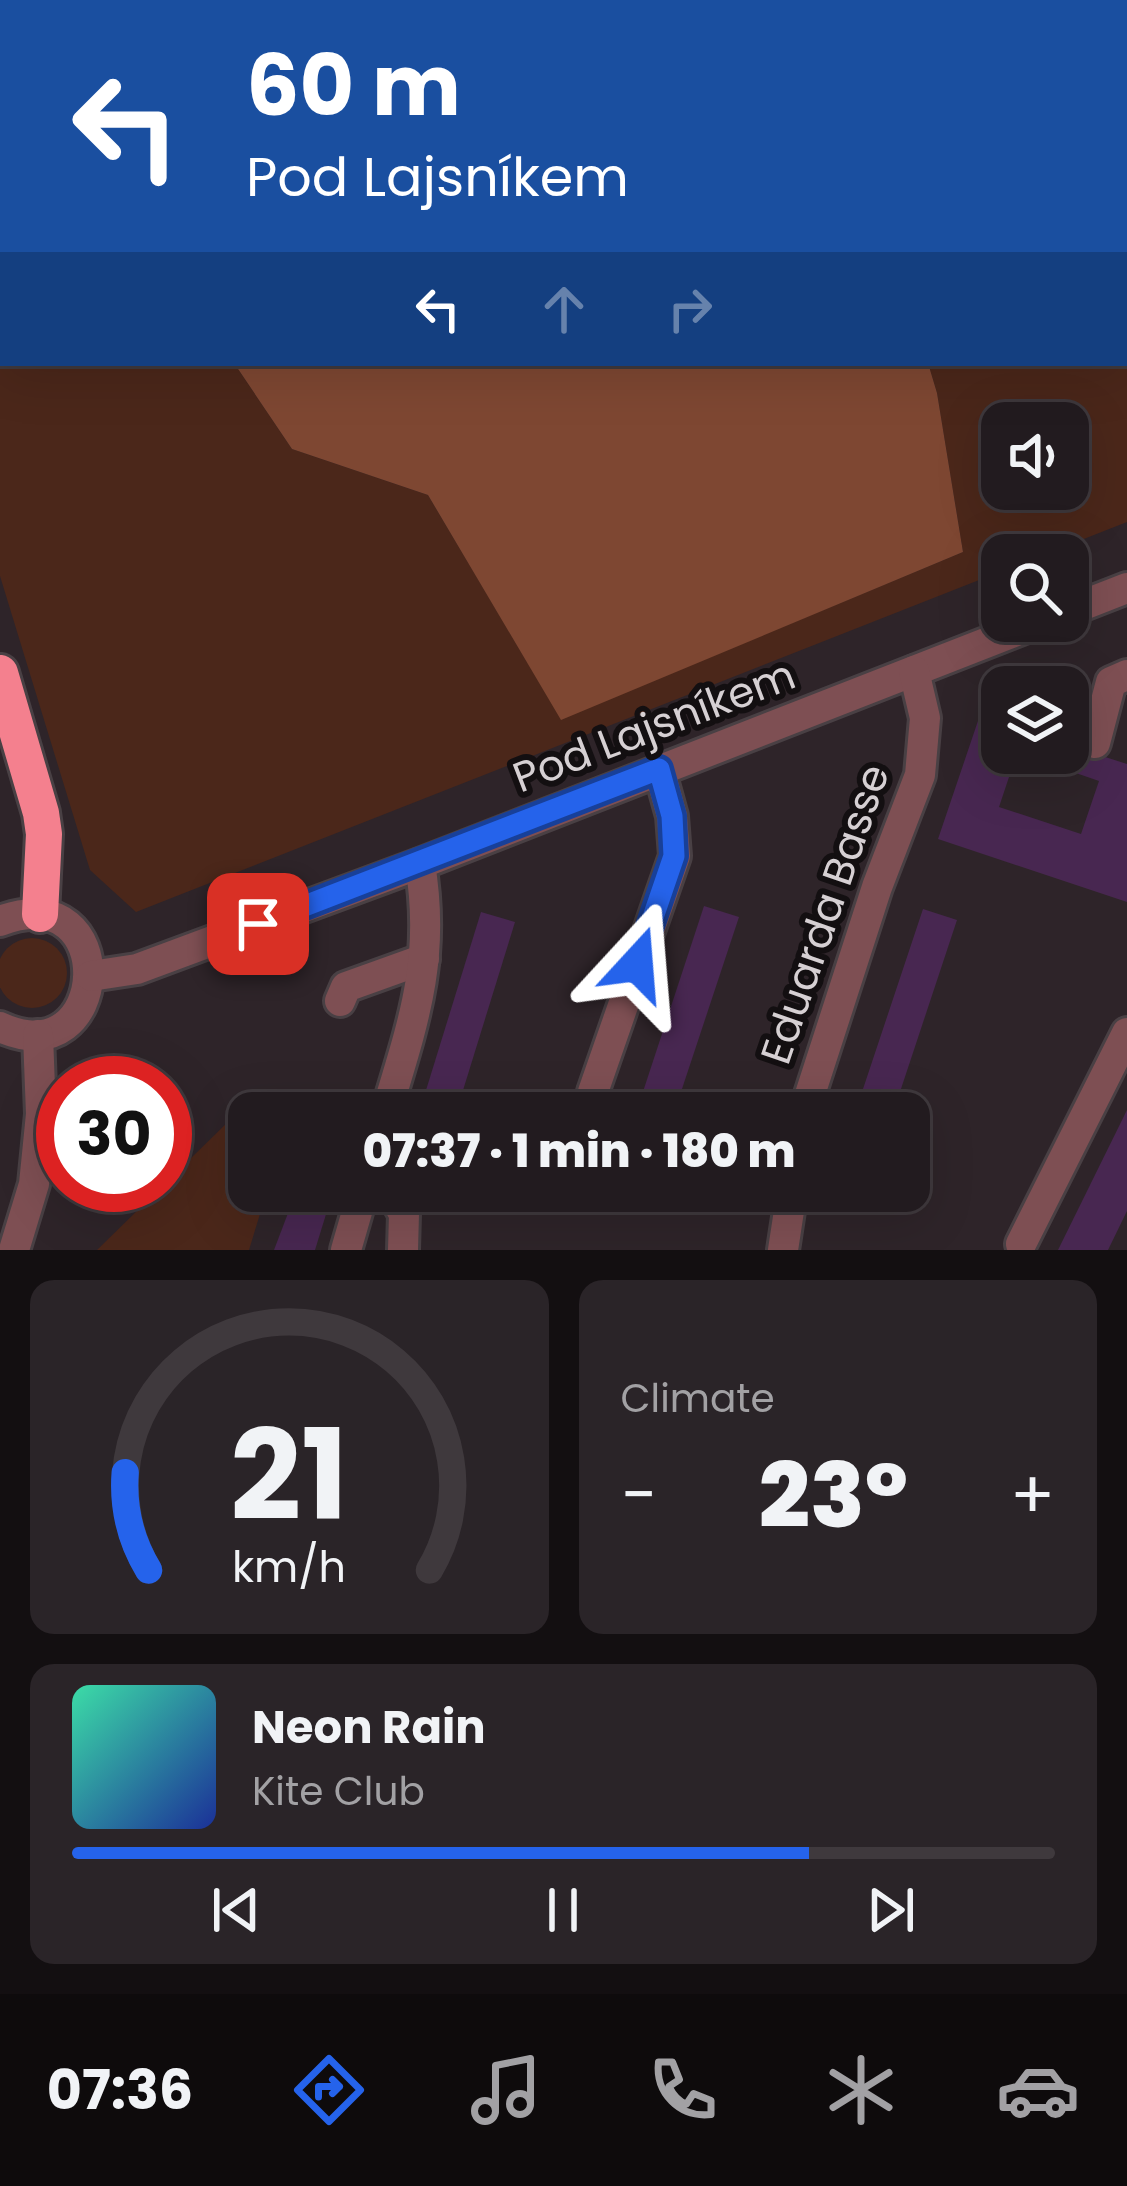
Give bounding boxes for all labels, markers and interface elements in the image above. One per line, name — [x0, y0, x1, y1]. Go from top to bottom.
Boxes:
text: 60 m — [246, 27, 461, 144]
icon: left — [48, 48, 204, 204]
text: Pod Lajsníkem — [246, 139, 629, 215]
icon: left — [405, 276, 471, 342]
icon: ahead — [531, 276, 597, 342]
icon: right — [657, 276, 723, 342]
map controls — [981, 402, 1089, 774]
button: sound — [981, 402, 1089, 510]
button: search — [981, 534, 1089, 642]
street label: Pod Lajsníkem — [504, 645, 804, 807]
button: layers — [981, 666, 1089, 774]
street label: Eduarda Basse — [746, 756, 904, 1072]
pin — [207, 873, 309, 975]
icon: arrive — [225, 891, 291, 957]
position arrow — [574, 901, 700, 1027]
speed limit sign: 30 — [36, 1056, 192, 1212]
text: 07:37 · 1 min · 180 m — [363, 1120, 795, 1183]
text: Climate — [621, 1371, 775, 1426]
text: 21 — [230, 1388, 348, 1563]
text: 23° — [759, 1432, 908, 1559]
text: − — [621, 1449, 657, 1541]
text: + — [1010, 1449, 1055, 1541]
text: km/h — [232, 1537, 346, 1597]
text: Neon Rain — [252, 1696, 486, 1759]
text: Kite Club — [252, 1764, 425, 1819]
icon: previous — [203, 1877, 269, 1943]
icon: pause — [530, 1877, 596, 1943]
icon: next — [858, 1877, 924, 1943]
icon: directions — [287, 2048, 371, 2132]
icon: music — [464, 2048, 548, 2132]
icon: phone — [641, 2048, 725, 2132]
icon: climate — [819, 2048, 903, 2132]
icon: car — [996, 2048, 1080, 2132]
text: 07:36 — [47, 2052, 193, 2128]

